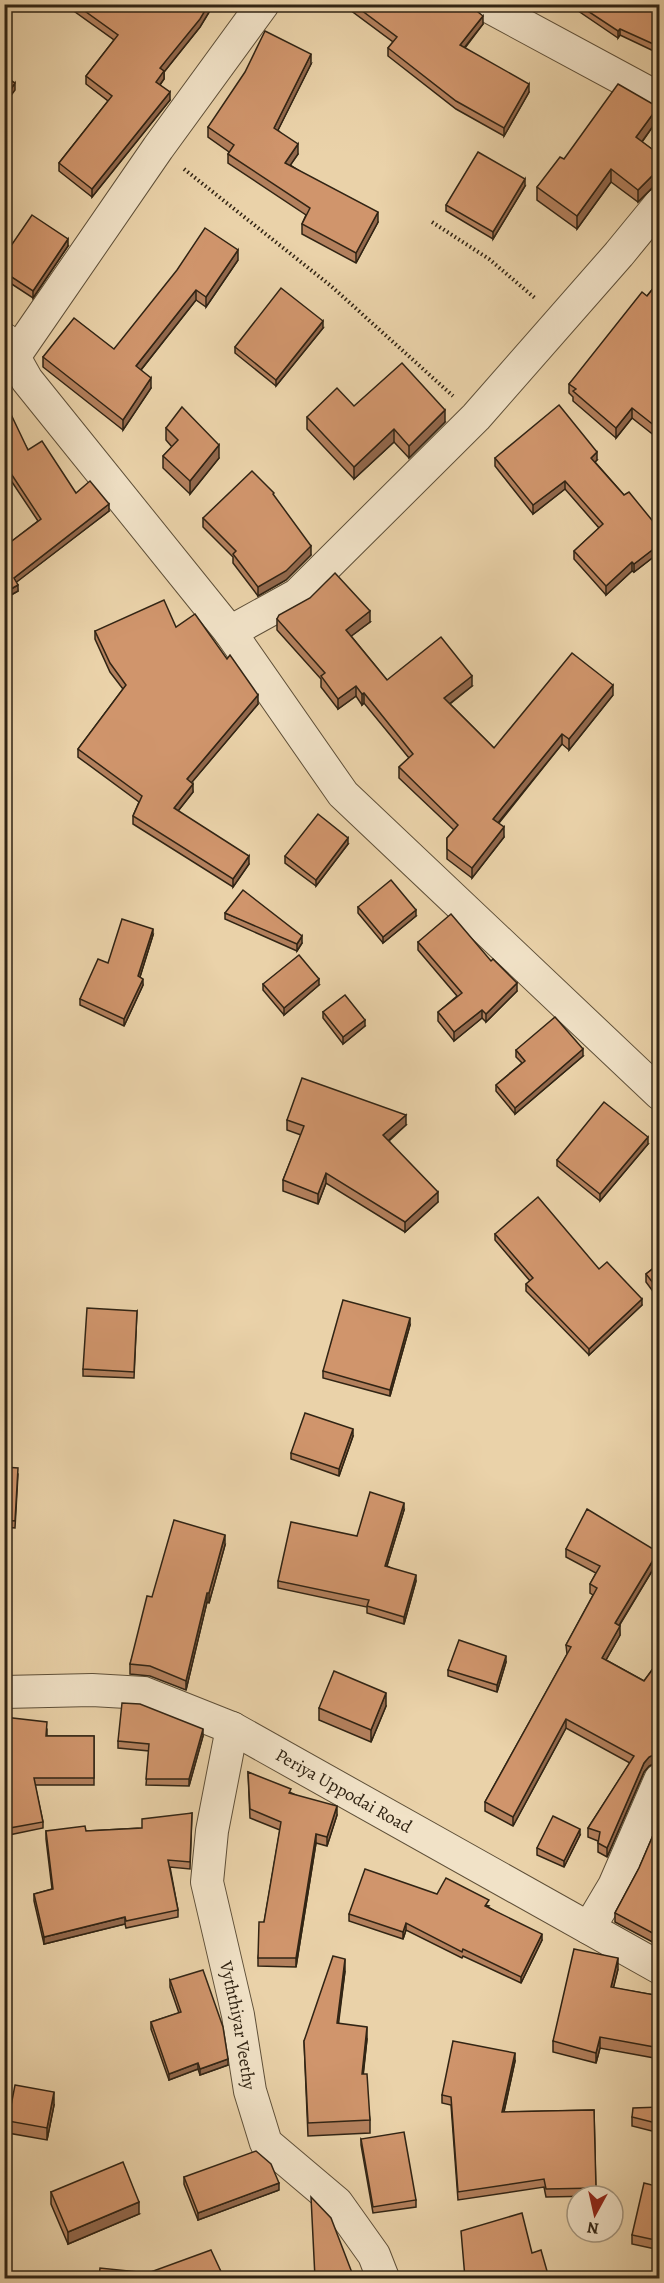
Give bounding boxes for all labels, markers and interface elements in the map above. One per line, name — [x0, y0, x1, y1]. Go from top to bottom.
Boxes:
street label: Periya Uppodai Road — [271, 1743, 417, 1839]
street label: Vyththiyar Veethy — [214, 1958, 262, 2092]
north arrow — [565, 2184, 625, 2244]
text: N — [585, 2216, 600, 2240]

